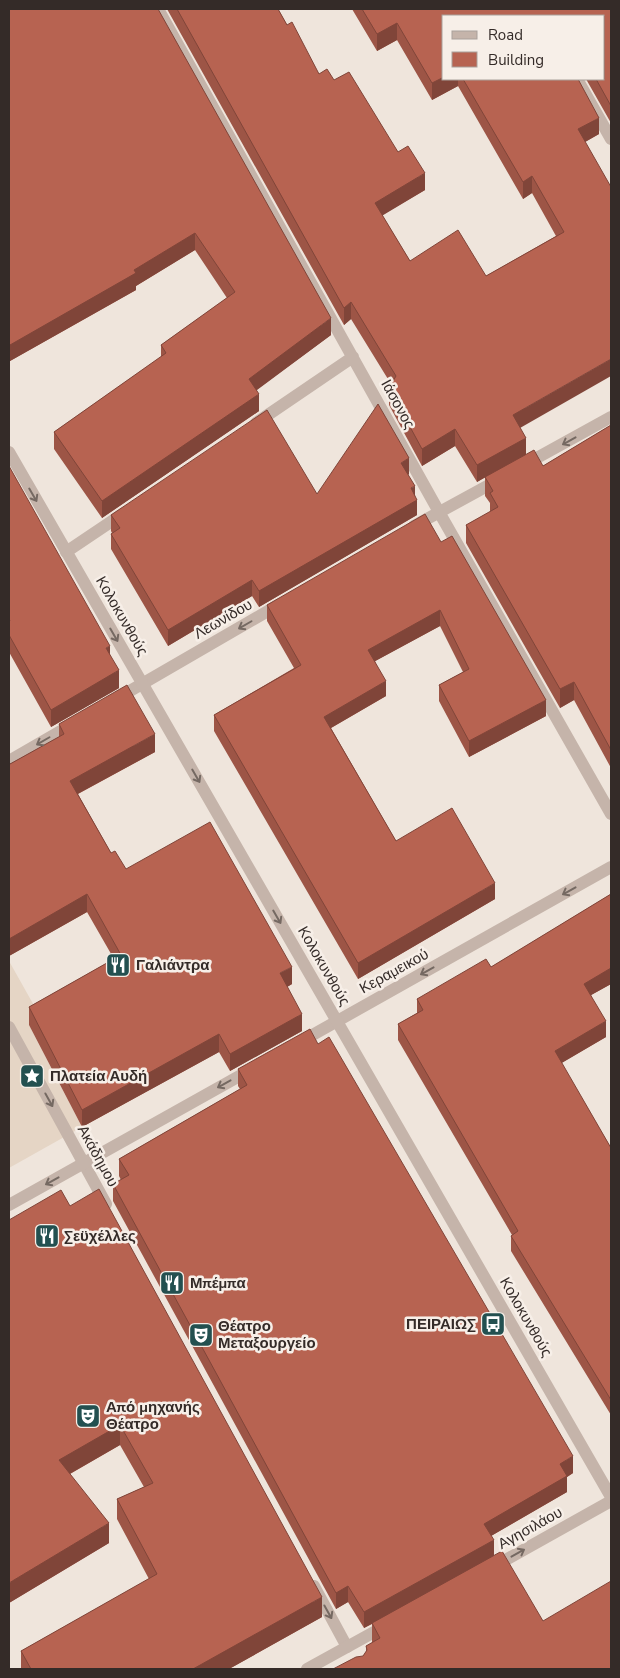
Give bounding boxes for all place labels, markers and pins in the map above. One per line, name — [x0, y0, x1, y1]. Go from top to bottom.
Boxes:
restaurant icon: Γαλιάντρα — [105, 952, 131, 978]
place label: Γαλιάντρα — [136, 955, 210, 975]
place icon: Πλατεία Αυδή — [19, 1063, 45, 1089]
place label: Πλατεία Αυδή — [50, 1066, 147, 1086]
restaurant icon: Σεϋχέλλες — [34, 1223, 60, 1249]
place label: Σεϋχέλλες — [64, 1226, 136, 1246]
restaurant icon: Μπέμπα — [159, 1270, 185, 1296]
place label: Μπέμπα — [190, 1273, 246, 1293]
bus stop icon: ΠΕΙΡΑΙΩΣ — [480, 1311, 506, 1337]
place label: ΠΕΙΡΑΙΩΣ — [406, 1314, 476, 1334]
place label: Θέατρο Μεταξουργείο — [218, 1316, 316, 1353]
theatre icon: Θέατρο Μεταξουργείο — [188, 1322, 214, 1348]
place label: Από μηχανής Θέατρο — [106, 1397, 200, 1434]
theatre icon: Από μηχανής Θέατρο — [75, 1403, 101, 1429]

